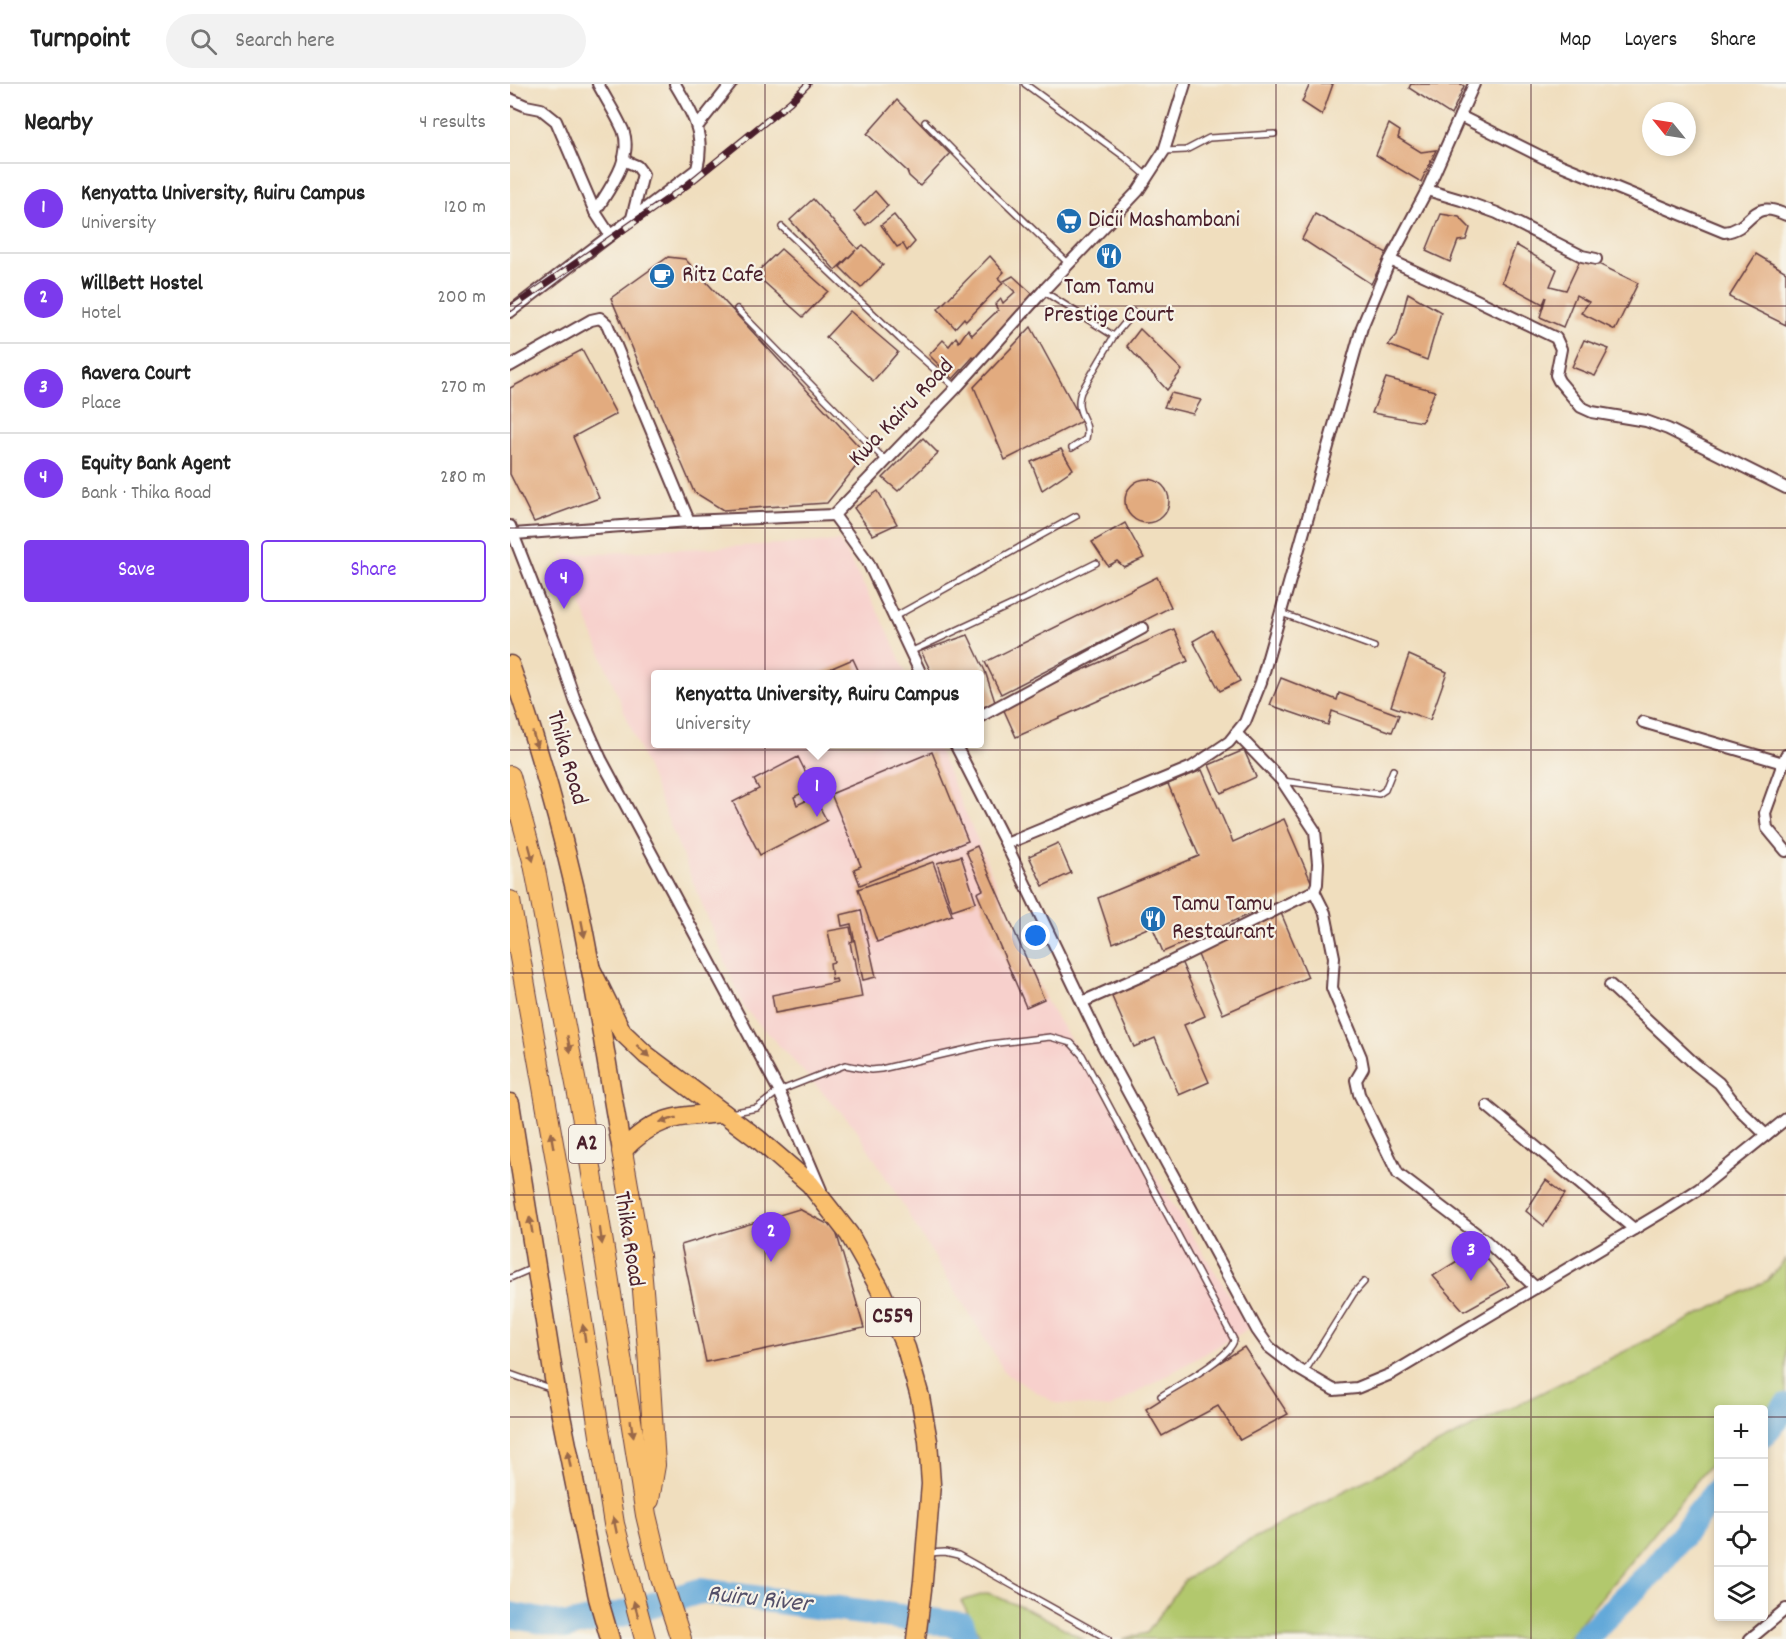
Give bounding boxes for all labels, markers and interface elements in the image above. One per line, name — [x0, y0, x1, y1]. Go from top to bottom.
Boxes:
search box — [166, 14, 586, 68]
text: Turnpoint — [30, 21, 130, 61]
icon: search — [187, 25, 220, 58]
text: Search here — [235, 26, 335, 57]
text: Map — [1560, 26, 1591, 56]
text: Layers — [1624, 26, 1677, 56]
text: Share — [1710, 26, 1756, 56]
north arrow — [1642, 102, 1696, 156]
text: Nearby — [24, 105, 92, 142]
text: 4 results — [419, 109, 486, 137]
text: Kenyatta University, Ruiru Campus — [81, 179, 365, 210]
text: 1 — [41, 194, 46, 222]
text: 120 m — [444, 194, 486, 222]
place label: Dicii Mashambani — [1088, 204, 1240, 238]
supermarket icon: Dicii Mashambani — [1054, 206, 1084, 236]
text: University — [81, 210, 156, 238]
restaurant icon: Tam Tamu Prestige Court — [1094, 241, 1124, 271]
place label: Ritz Cafe — [682, 259, 764, 293]
cafe icon: Ritz Cafe — [647, 261, 677, 291]
text: WillBett Hostel — [81, 269, 203, 300]
place label: Tam Tamu Prestige Court — [1044, 271, 1175, 333]
text: 2 — [39, 284, 48, 312]
text: 200 m — [437, 284, 486, 312]
text: Hotel — [81, 300, 121, 328]
street label: Kwa Kairu Road — [841, 351, 963, 475]
text: Ravera Court — [81, 359, 191, 390]
text: 3 — [39, 374, 48, 402]
text: 270 m — [440, 374, 486, 402]
text: Place — [81, 390, 121, 418]
text: Equity Bank Agent — [81, 449, 231, 480]
text: 4 — [39, 464, 48, 492]
text: 280 m — [440, 464, 486, 492]
text: Bank · Thika Road — [81, 480, 211, 508]
button: Save — [24, 540, 249, 602]
button: Share — [261, 540, 486, 602]
pin: 4 — [544, 560, 584, 609]
popup — [651, 670, 984, 748]
text: Kenyatta University, Ruiru Campus — [675, 680, 960, 711]
street label: Thika Road — [536, 707, 596, 809]
text: University — [675, 711, 750, 739]
one-way arrow — [531, 731, 540, 749]
pin: 1 — [798, 768, 836, 817]
one-way arrow — [526, 844, 536, 862]
place label: Tamu Tamu Restaurant — [1172, 888, 1275, 950]
restaurant icon: Tamu Tamu Restaurant — [1138, 904, 1168, 934]
one-way arrow — [579, 920, 588, 939]
your location — [1021, 921, 1050, 950]
one-way arrow — [565, 1035, 574, 1054]
one-way arrow — [635, 1044, 650, 1058]
one-way arrow — [658, 1116, 676, 1125]
road number: A2 — [569, 1125, 605, 1163]
one-way arrow — [548, 1131, 557, 1150]
street label: Thika Road — [604, 1189, 652, 1289]
pin: 2 — [752, 1212, 790, 1262]
one-way arrow — [526, 1215, 535, 1234]
one-way arrow — [597, 1227, 606, 1246]
pin: 3 — [1452, 1232, 1490, 1281]
road number: C559 — [866, 1298, 920, 1336]
one-way arrow — [579, 1323, 588, 1342]
map controls — [1714, 1405, 1768, 1621]
button: + — [1714, 1405, 1768, 1459]
one-way arrow — [628, 1419, 637, 1438]
one-way arrow — [564, 1449, 573, 1468]
button: − — [1714, 1459, 1768, 1513]
button: locate — [1714, 1513, 1768, 1567]
one-way arrow — [609, 1516, 619, 1535]
button: layers — [1714, 1567, 1768, 1621]
water label: Ruiru River — [705, 1576, 816, 1624]
one-way arrow — [631, 1600, 640, 1618]

